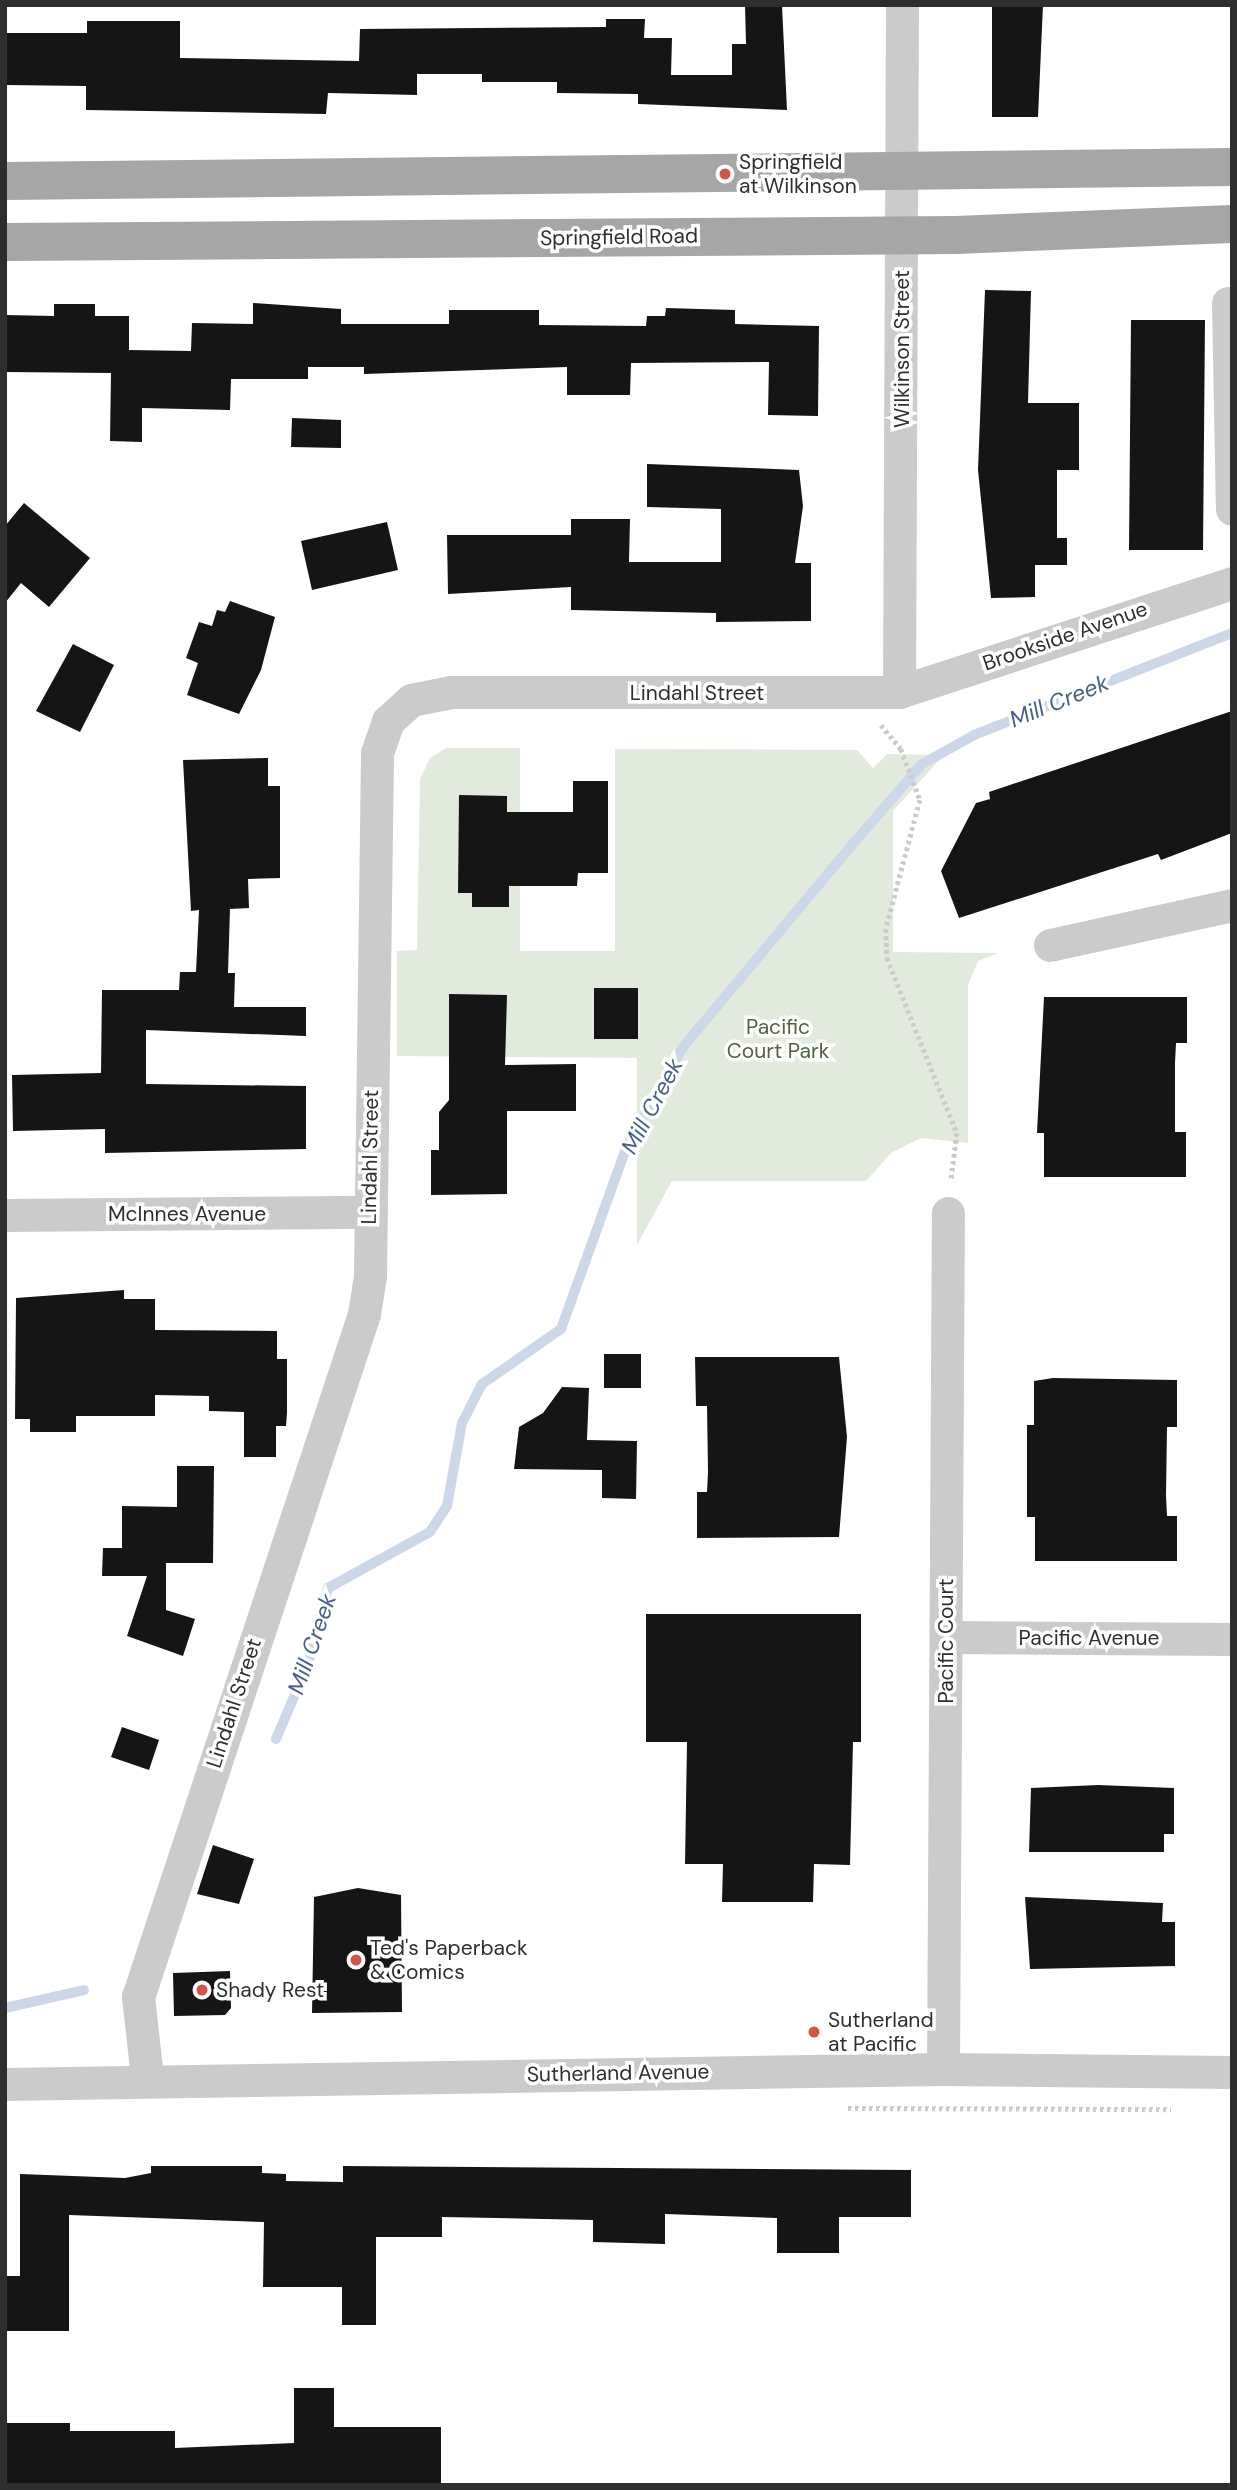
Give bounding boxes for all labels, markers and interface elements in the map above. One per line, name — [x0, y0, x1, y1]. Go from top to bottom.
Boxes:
place label: Springfield at Wilkinson — [739, 149, 857, 199]
marker: Springfield at Wilkinson — [717, 166, 733, 182]
street label: Springfield Road — [540, 223, 698, 251]
street label: Wilkinson Street — [889, 270, 915, 428]
street label: Brookside Avenue — [979, 596, 1151, 676]
water label: Mill Creek — [1005, 669, 1113, 733]
street label: Lindahl Street — [630, 680, 764, 706]
park label: Pacific Court Park — [727, 1014, 829, 1064]
water label: Mill Creek — [615, 1053, 689, 1159]
street label: Lindahl Street — [356, 1089, 384, 1225]
street label: McInnes Avenue — [108, 1201, 266, 1227]
street label: Pacific Court — [933, 1578, 959, 1704]
water label: Mill Creek — [282, 1590, 342, 1698]
street label: Pacific Avenue — [1019, 1625, 1159, 1651]
street label: Lindahl Street — [201, 1635, 267, 1771]
place label: Ted's Paperback & Comics — [370, 1935, 528, 1985]
marker: Ted's Paperback & Comics — [348, 1952, 364, 1968]
place label: Shady Rest — [216, 1977, 324, 2003]
marker: Shady Rest — [194, 1982, 210, 1998]
place label: Sutherland at Pacific — [828, 2007, 934, 2057]
marker: Sutherland at Pacific — [806, 2024, 822, 2040]
street label: Sutherland Avenue — [527, 2059, 709, 2087]

